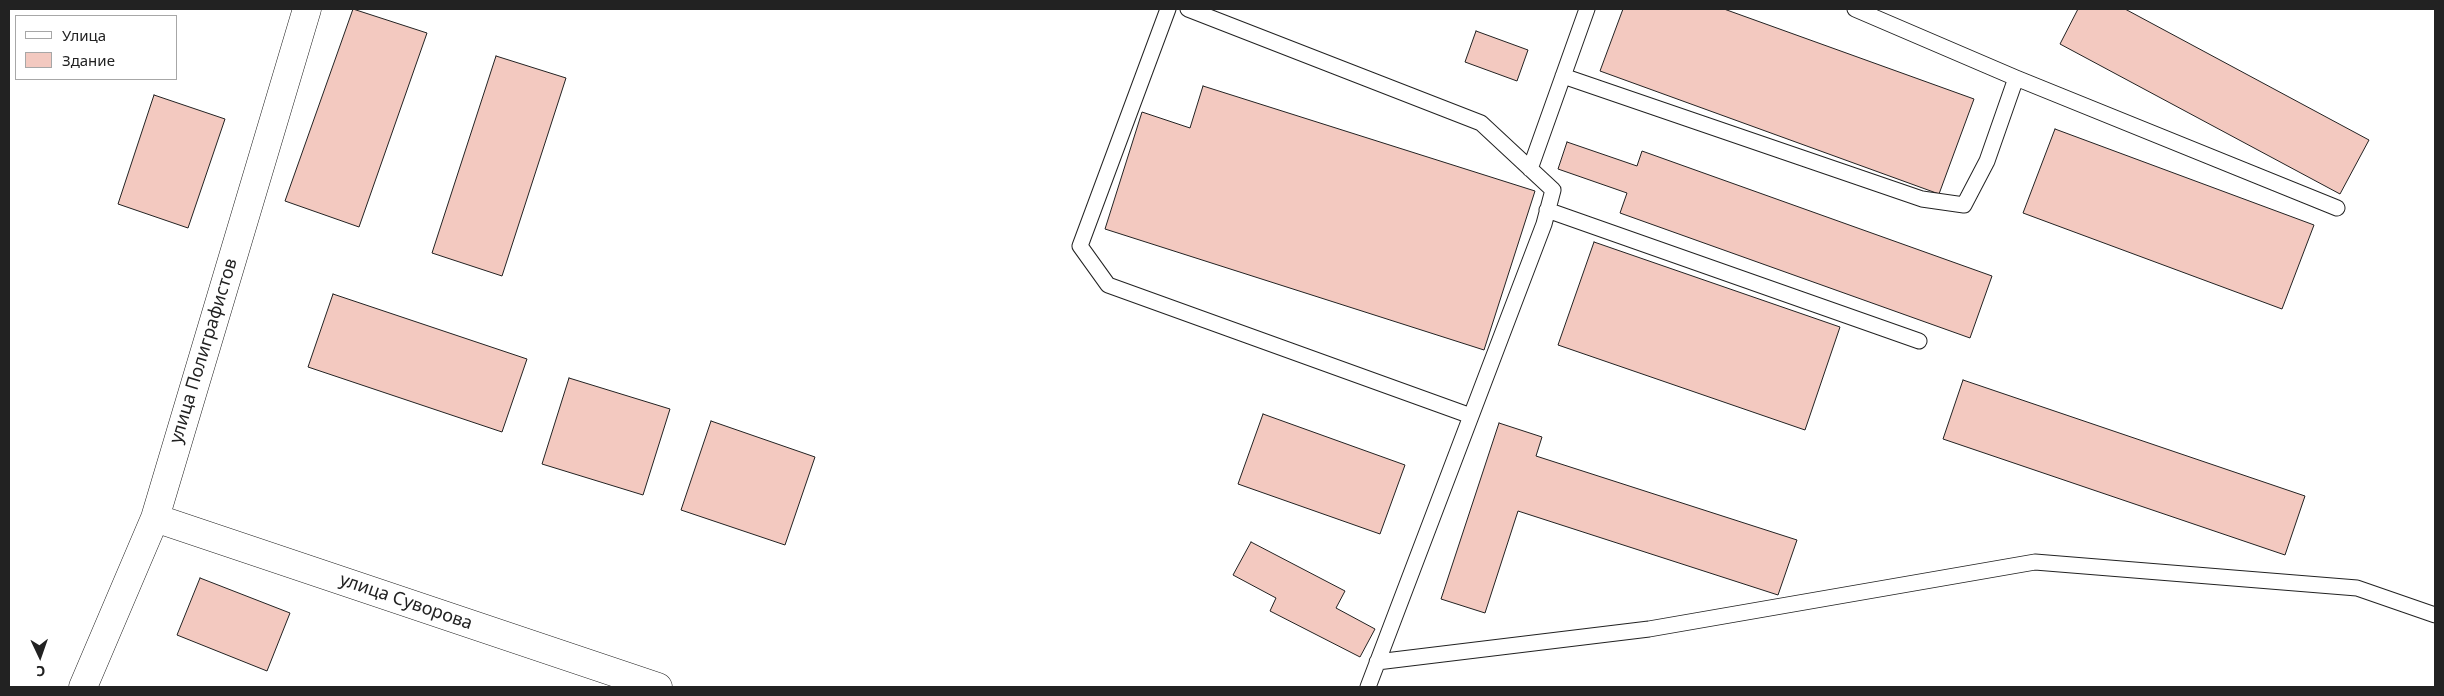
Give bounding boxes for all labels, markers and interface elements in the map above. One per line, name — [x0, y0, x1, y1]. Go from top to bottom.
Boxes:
legend — [15, 15, 178, 80]
text: Улица — [62, 25, 106, 45]
text: Здание — [62, 50, 115, 70]
street label: улица Полиграфистов — [166, 256, 242, 446]
street label: улица Суворова — [337, 569, 475, 635]
north arrow — [15, 631, 65, 681]
text: С — [36, 662, 46, 681]

